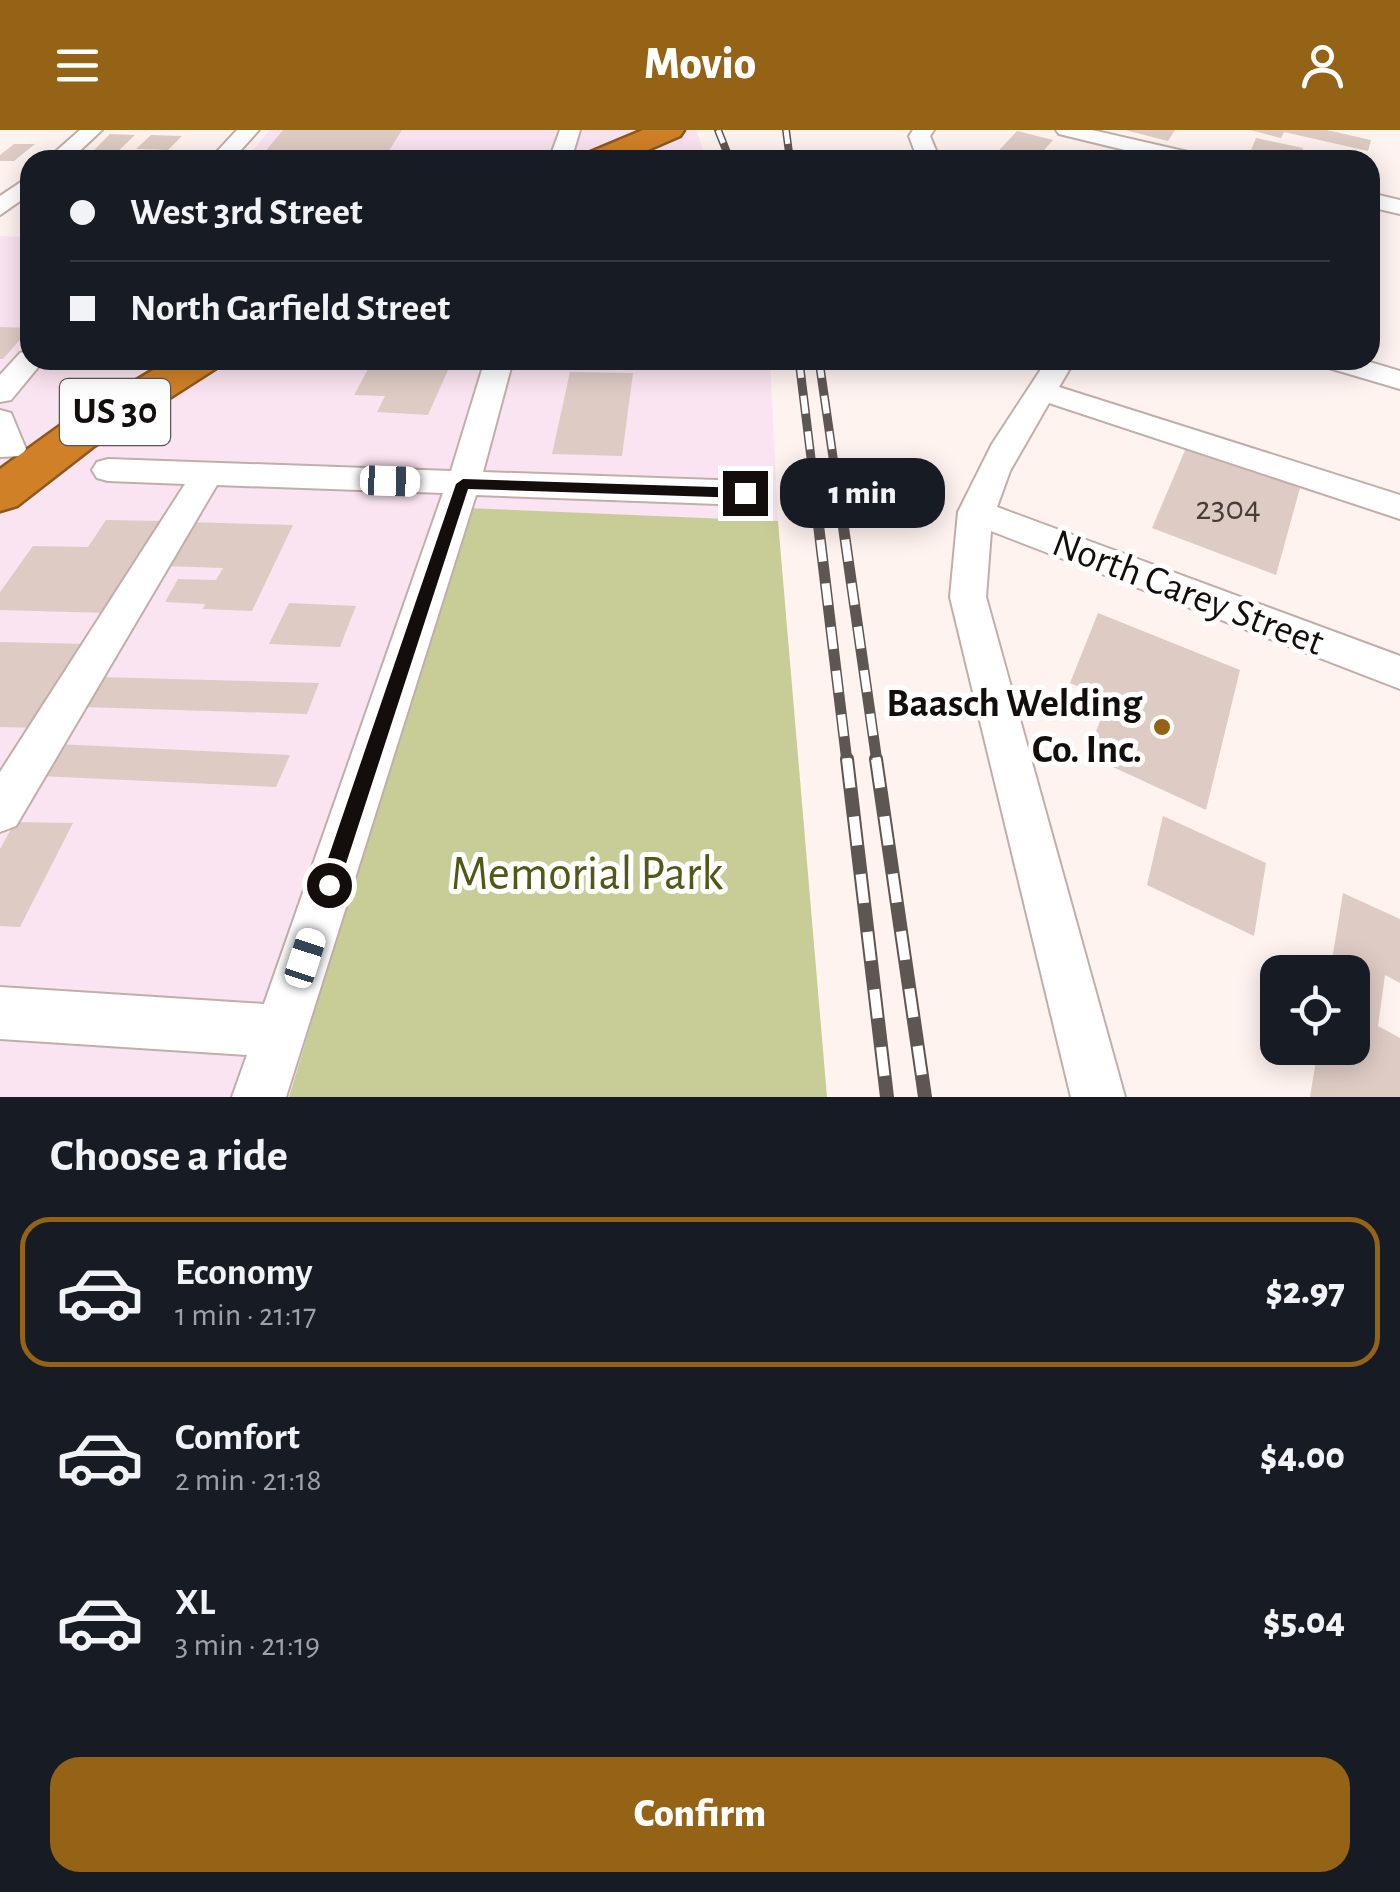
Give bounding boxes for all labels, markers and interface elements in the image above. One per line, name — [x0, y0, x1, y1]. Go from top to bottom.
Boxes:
icon: menu — [50, 38, 105, 93]
icon: person — [1295, 38, 1350, 93]
text: Movio — [644, 42, 756, 87]
text: West 3rd Street — [130, 194, 363, 232]
text: North Garfield Street — [130, 290, 450, 328]
road number: US 30 — [60, 379, 170, 445]
callout: 1 min — [780, 458, 945, 528]
car — [359, 465, 421, 497]
route end — [723, 471, 768, 516]
text: 1 min — [828, 477, 897, 509]
house number: 2304 — [1195, 491, 1261, 526]
street label: North Carey Street — [1047, 523, 1329, 663]
place label: Baasch Welding Co. Inc. — [886, 684, 1143, 770]
marker: Baasch Welding Co. Inc. — [1151, 716, 1173, 738]
park label: Memorial Park — [451, 851, 723, 899]
route start — [307, 863, 352, 908]
car — [281, 925, 329, 991]
map controls — [1260, 955, 1370, 1065]
button: locate — [1260, 955, 1370, 1065]
text: Choose a ride — [50, 1134, 288, 1179]
icon: car — [55, 1247, 145, 1337]
text: Economy — [175, 1254, 313, 1292]
text: $2.97 — [1265, 1273, 1345, 1311]
text: 1 min · 21:17 — [175, 1299, 316, 1331]
icon: car — [55, 1412, 145, 1502]
text: Comfort — [175, 1419, 300, 1457]
text: $4.00 — [1260, 1438, 1345, 1476]
text: 2 min · 21:18 — [175, 1464, 322, 1496]
icon: car — [55, 1577, 145, 1667]
text: XL — [175, 1584, 215, 1622]
text: $5.04 — [1263, 1603, 1345, 1641]
text: 3 min · 21:19 — [175, 1629, 320, 1661]
button: Confirm — [50, 1757, 1350, 1872]

